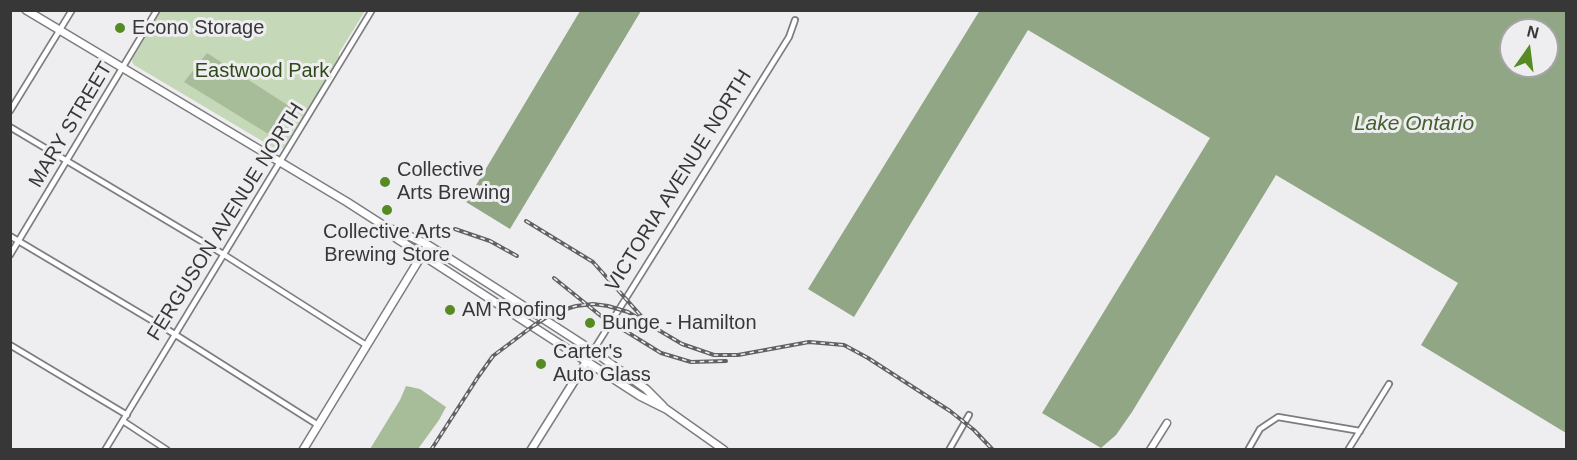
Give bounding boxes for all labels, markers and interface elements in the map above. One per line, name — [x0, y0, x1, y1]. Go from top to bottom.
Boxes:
place label: Econo Storage — [132, 16, 264, 40]
north arrow — [1499, 18, 1559, 78]
marker: Econo Storage — [113, 21, 127, 35]
text: N — [1525, 22, 1541, 42]
street label: MARY STREET — [24, 58, 118, 192]
park label: Eastwood Park — [195, 59, 329, 83]
street label: VICTORIA AVENUE NORTH — [601, 66, 757, 296]
street label: FERGUSON AVENUE NORTH — [143, 99, 309, 345]
water label: Lake Ontario — [1354, 111, 1474, 137]
place label: Collective Arts Brewing — [397, 158, 510, 205]
marker: Collective Arts Brewing — [378, 175, 392, 189]
marker: Collective Arts Brewing Store — [380, 203, 394, 217]
place label: Collective Arts Brewing Store — [323, 220, 451, 267]
place label: AM Roofing — [462, 298, 566, 322]
marker: AM Roofing — [443, 303, 457, 317]
place label: Bunge - Hamilton — [602, 311, 757, 335]
marker: Bunge - Hamilton — [583, 316, 597, 330]
place label: Carter's Auto Glass — [553, 340, 651, 387]
marker: Carter's Auto Glass — [534, 357, 548, 371]

